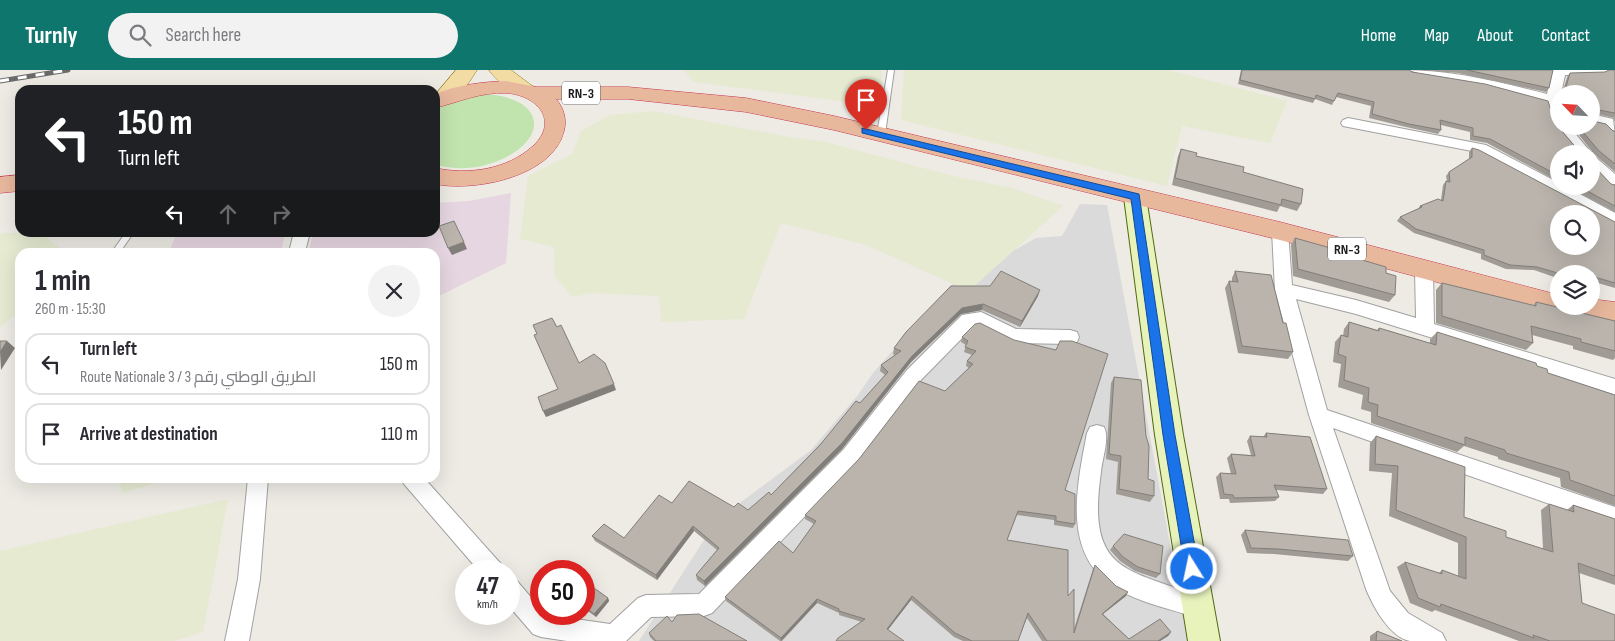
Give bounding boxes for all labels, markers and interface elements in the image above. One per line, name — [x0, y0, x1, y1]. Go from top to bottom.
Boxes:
search box — [108, 13, 458, 58]
text: Turnly — [25, 21, 78, 50]
icon: search — [126, 21, 154, 49]
text: Search here — [166, 24, 241, 47]
text: Home — [1361, 25, 1396, 46]
text: Map — [1424, 25, 1449, 46]
text: About — [1477, 25, 1513, 46]
text: Contact — [1541, 25, 1590, 46]
pin — [845, 79, 887, 130]
road number: RN-3 — [562, 82, 600, 104]
north arrow — [1550, 85, 1600, 135]
map controls — [1550, 85, 1600, 315]
icon: arrive — [852, 86, 880, 114]
text: 150 m — [118, 102, 192, 145]
icon: left — [35, 105, 100, 170]
text: Turn left — [118, 145, 180, 172]
button: sound — [1550, 145, 1600, 195]
icon: left — [161, 200, 189, 228]
icon: ahead — [214, 200, 242, 228]
icon: right — [267, 200, 295, 228]
button: search — [1550, 205, 1600, 255]
road number: RN-3 — [1328, 238, 1366, 260]
text: 1 min — [35, 263, 91, 299]
button: close — [368, 265, 420, 317]
button: layers — [1550, 265, 1600, 315]
text: 260 m · 15:30 — [35, 300, 106, 319]
text: Turn left — [80, 338, 137, 361]
icon: left — [37, 350, 65, 378]
text: 150 m — [380, 353, 418, 376]
text: Route Nationale 3 / الطريق الوطني رقم 3 — [80, 368, 316, 387]
icon: arrive — [37, 420, 65, 448]
text: Arrive at destination — [80, 423, 218, 446]
text: 110 m — [381, 423, 418, 446]
position arrow — [1165, 542, 1217, 594]
speed limit sign: 50 — [530, 560, 595, 625]
text: 47 — [476, 571, 499, 602]
text: km/h — [477, 597, 498, 612]

